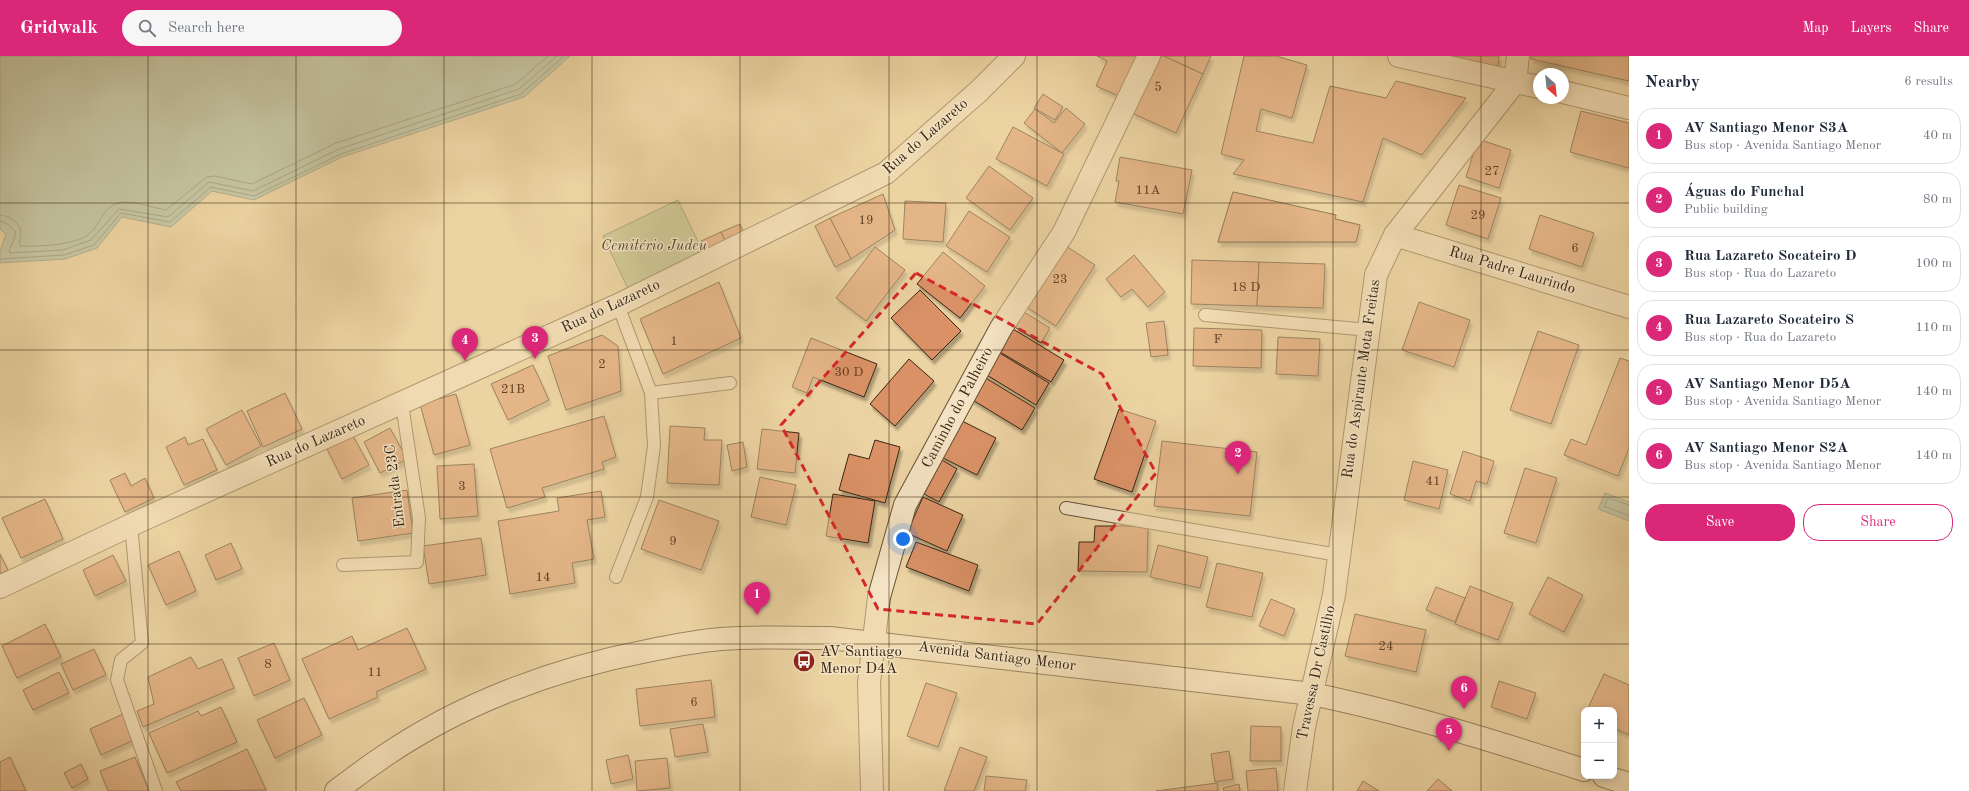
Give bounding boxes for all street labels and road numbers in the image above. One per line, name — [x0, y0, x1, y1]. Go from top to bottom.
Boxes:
street label: Rua do Lazareto — [881, 96, 971, 178]
street label: Rua Padre Laurindo — [1447, 245, 1577, 297]
street label: Rua do Lazareto — [559, 278, 663, 336]
street label: Rua do Aspirante Mota Freitas — [1341, 278, 1383, 480]
street label: Caminho do Palheiro — [920, 345, 996, 471]
street label: Rua do Lazareto — [264, 413, 368, 471]
street label: Entrada 23C — [383, 443, 409, 529]
street label: Travessa Dr Castilho — [1295, 604, 1339, 742]
street label: Avenida Santiago Menor — [917, 640, 1077, 674]

